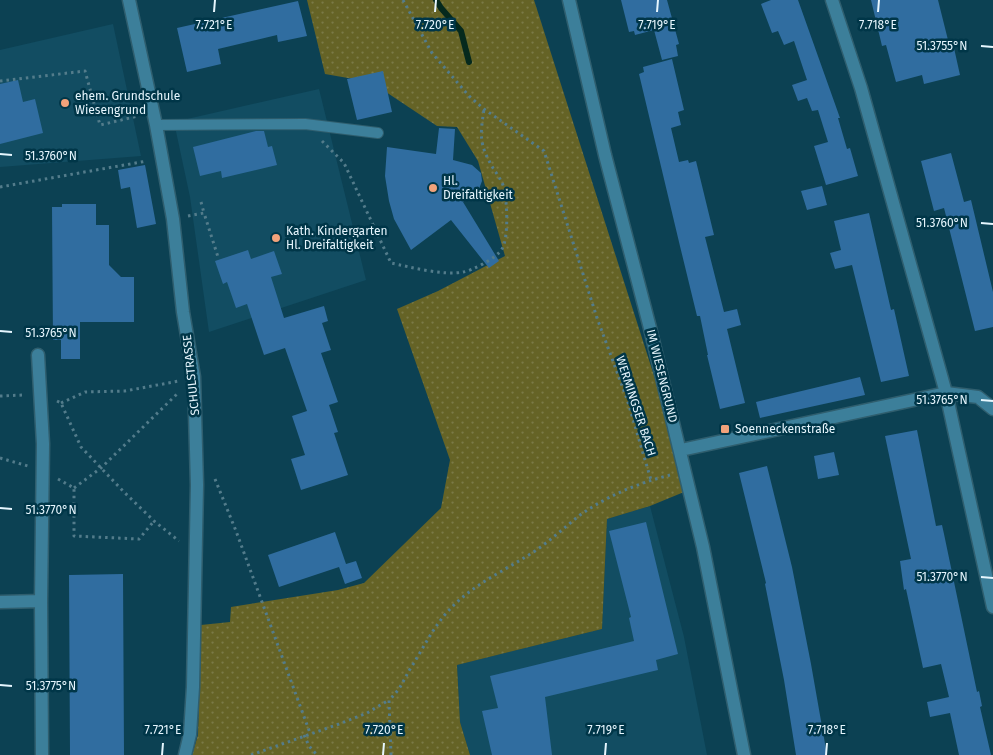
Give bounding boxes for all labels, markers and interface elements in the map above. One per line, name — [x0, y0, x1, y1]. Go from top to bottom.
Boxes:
text: 7.721°E — [196, 18, 232, 32]
text: 7.720°E — [416, 18, 454, 32]
text: 7.719°E — [638, 18, 676, 32]
text: 7.718°E — [859, 18, 897, 32]
text: 51.3755°N — [917, 39, 967, 53]
place label: ehem. Grundschule Wiesengrund — [75, 89, 180, 117]
marker: ehem. Grundschule Wiesengrund — [59, 97, 71, 109]
text: 51.3760°N — [25, 149, 77, 163]
place label: Hl. Dreifaltigkeit — [443, 174, 514, 202]
marker: Hl. Dreifaltigkeit — [427, 182, 439, 194]
text: 51.3760°N — [916, 216, 968, 230]
place label: Kath. Kindergarten Hl. Dreifaltigkeit — [286, 224, 388, 252]
marker: Kath. Kindergarten Hl. Dreifaltigkeit — [270, 232, 282, 244]
text: 51.3765°N — [25, 326, 77, 340]
street label: IM WIESENGRUND — [644, 328, 680, 424]
street label: SCHULSTRASSE — [180, 334, 202, 416]
street label: WERMINGSER BACH — [613, 354, 659, 458]
text: 51.3765°N — [916, 393, 968, 407]
place label: Soenneckenstraße — [735, 422, 835, 436]
marker: Soenneckenstraße — [719, 423, 731, 435]
text: 51.3770°N — [25, 503, 77, 517]
text: 51.3770°N — [916, 570, 968, 584]
text: 51.3775°N — [26, 679, 76, 693]
text: 7.721°E — [145, 723, 181, 737]
text: 7.720°E — [365, 723, 403, 737]
text: 7.719°E — [587, 723, 625, 737]
text: 7.718°E — [808, 723, 846, 737]

